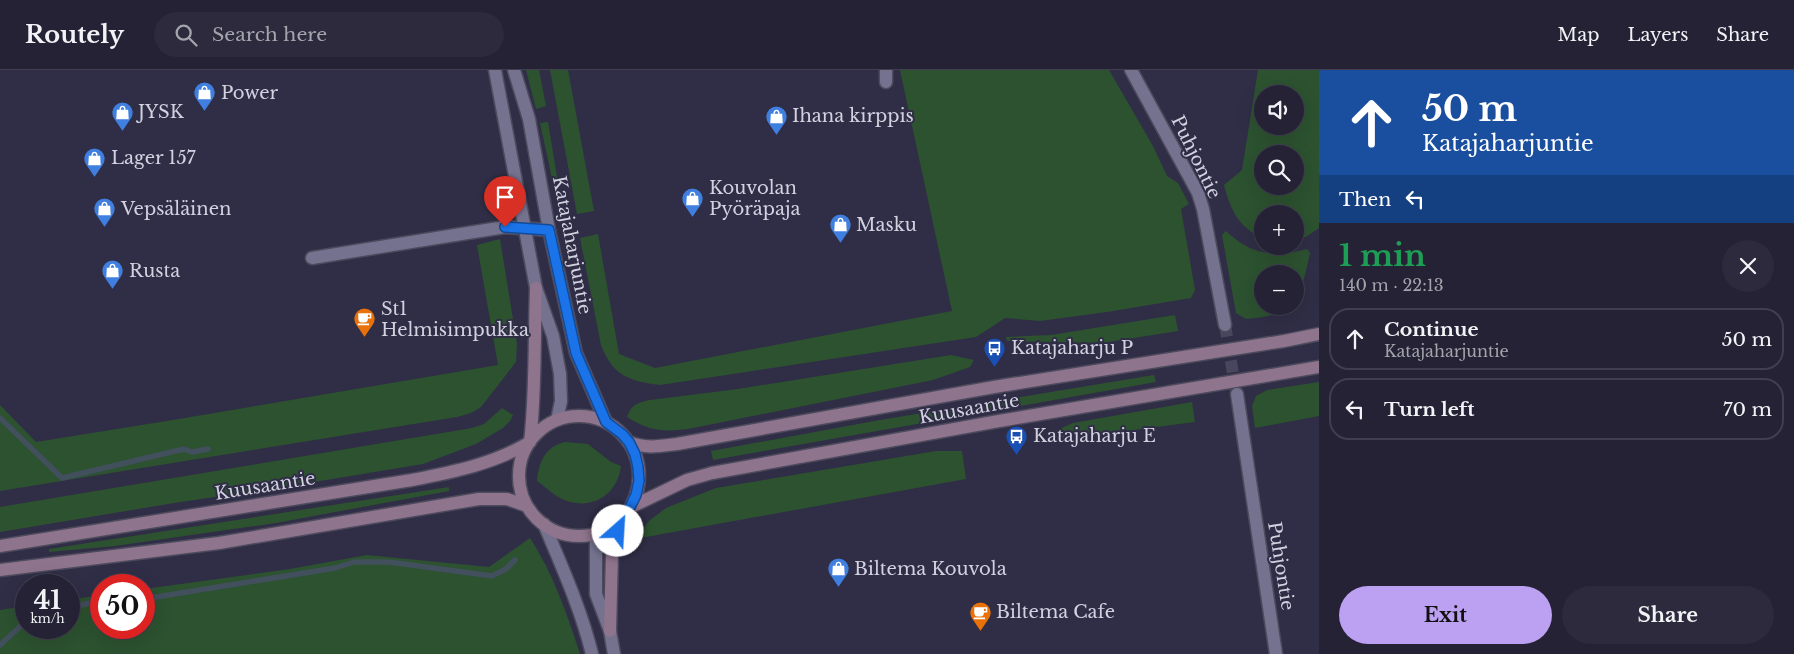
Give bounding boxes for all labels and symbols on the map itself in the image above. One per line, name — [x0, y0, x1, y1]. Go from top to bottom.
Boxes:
shop icon: Power — [193, 81, 217, 112]
place label: Power — [221, 82, 279, 104]
shop icon: JYSK — [110, 100, 134, 131]
place label: JYSK — [136, 101, 185, 123]
shop icon: Ihana kirppis — [764, 104, 788, 135]
place label: Ihana kirppis — [792, 105, 914, 127]
street label: Puhjontie — [1166, 112, 1226, 202]
shop icon: Lager 157 — [83, 146, 107, 177]
place label: Lager 157 — [111, 147, 197, 169]
street label: Katajaharjuntie — [548, 174, 596, 316]
pin — [484, 176, 526, 227]
place label: Kouvolan Pyöräpaja — [709, 177, 800, 220]
shop icon: Kouvolan Pyöräpaja — [681, 186, 705, 217]
shop icon: Vepsäläinen — [93, 197, 117, 228]
place label: Vepsäläinen — [120, 198, 231, 220]
shop icon: Masku — [828, 213, 852, 244]
place label: Masku — [856, 214, 917, 236]
shop icon: Rusta — [101, 259, 125, 290]
place label: Rusta — [129, 260, 180, 282]
place label: St1 Helmisimpukka — [381, 298, 529, 341]
cafe icon: St1 Helmisimpukka — [353, 307, 377, 338]
bus stop icon: Katajaharju P — [983, 336, 1007, 367]
place label: Katajaharju P — [1011, 337, 1133, 359]
street label: Kuusaantie — [917, 389, 1021, 429]
bus stop icon: Katajaharju E — [1005, 424, 1029, 455]
place label: Katajaharju E — [1033, 425, 1156, 447]
street label: Kuusaantie — [213, 467, 317, 505]
position arrow — [591, 504, 643, 556]
street label: Puhjontie — [1263, 520, 1299, 612]
shop icon: Biltema Kouvola — [826, 557, 850, 588]
place label: Biltema Kouvola — [854, 558, 1007, 580]
speed limit sign: 50 — [90, 574, 155, 639]
cafe icon: Biltema Cafe — [968, 600, 992, 631]
place label: Biltema Cafe — [996, 601, 1115, 623]

